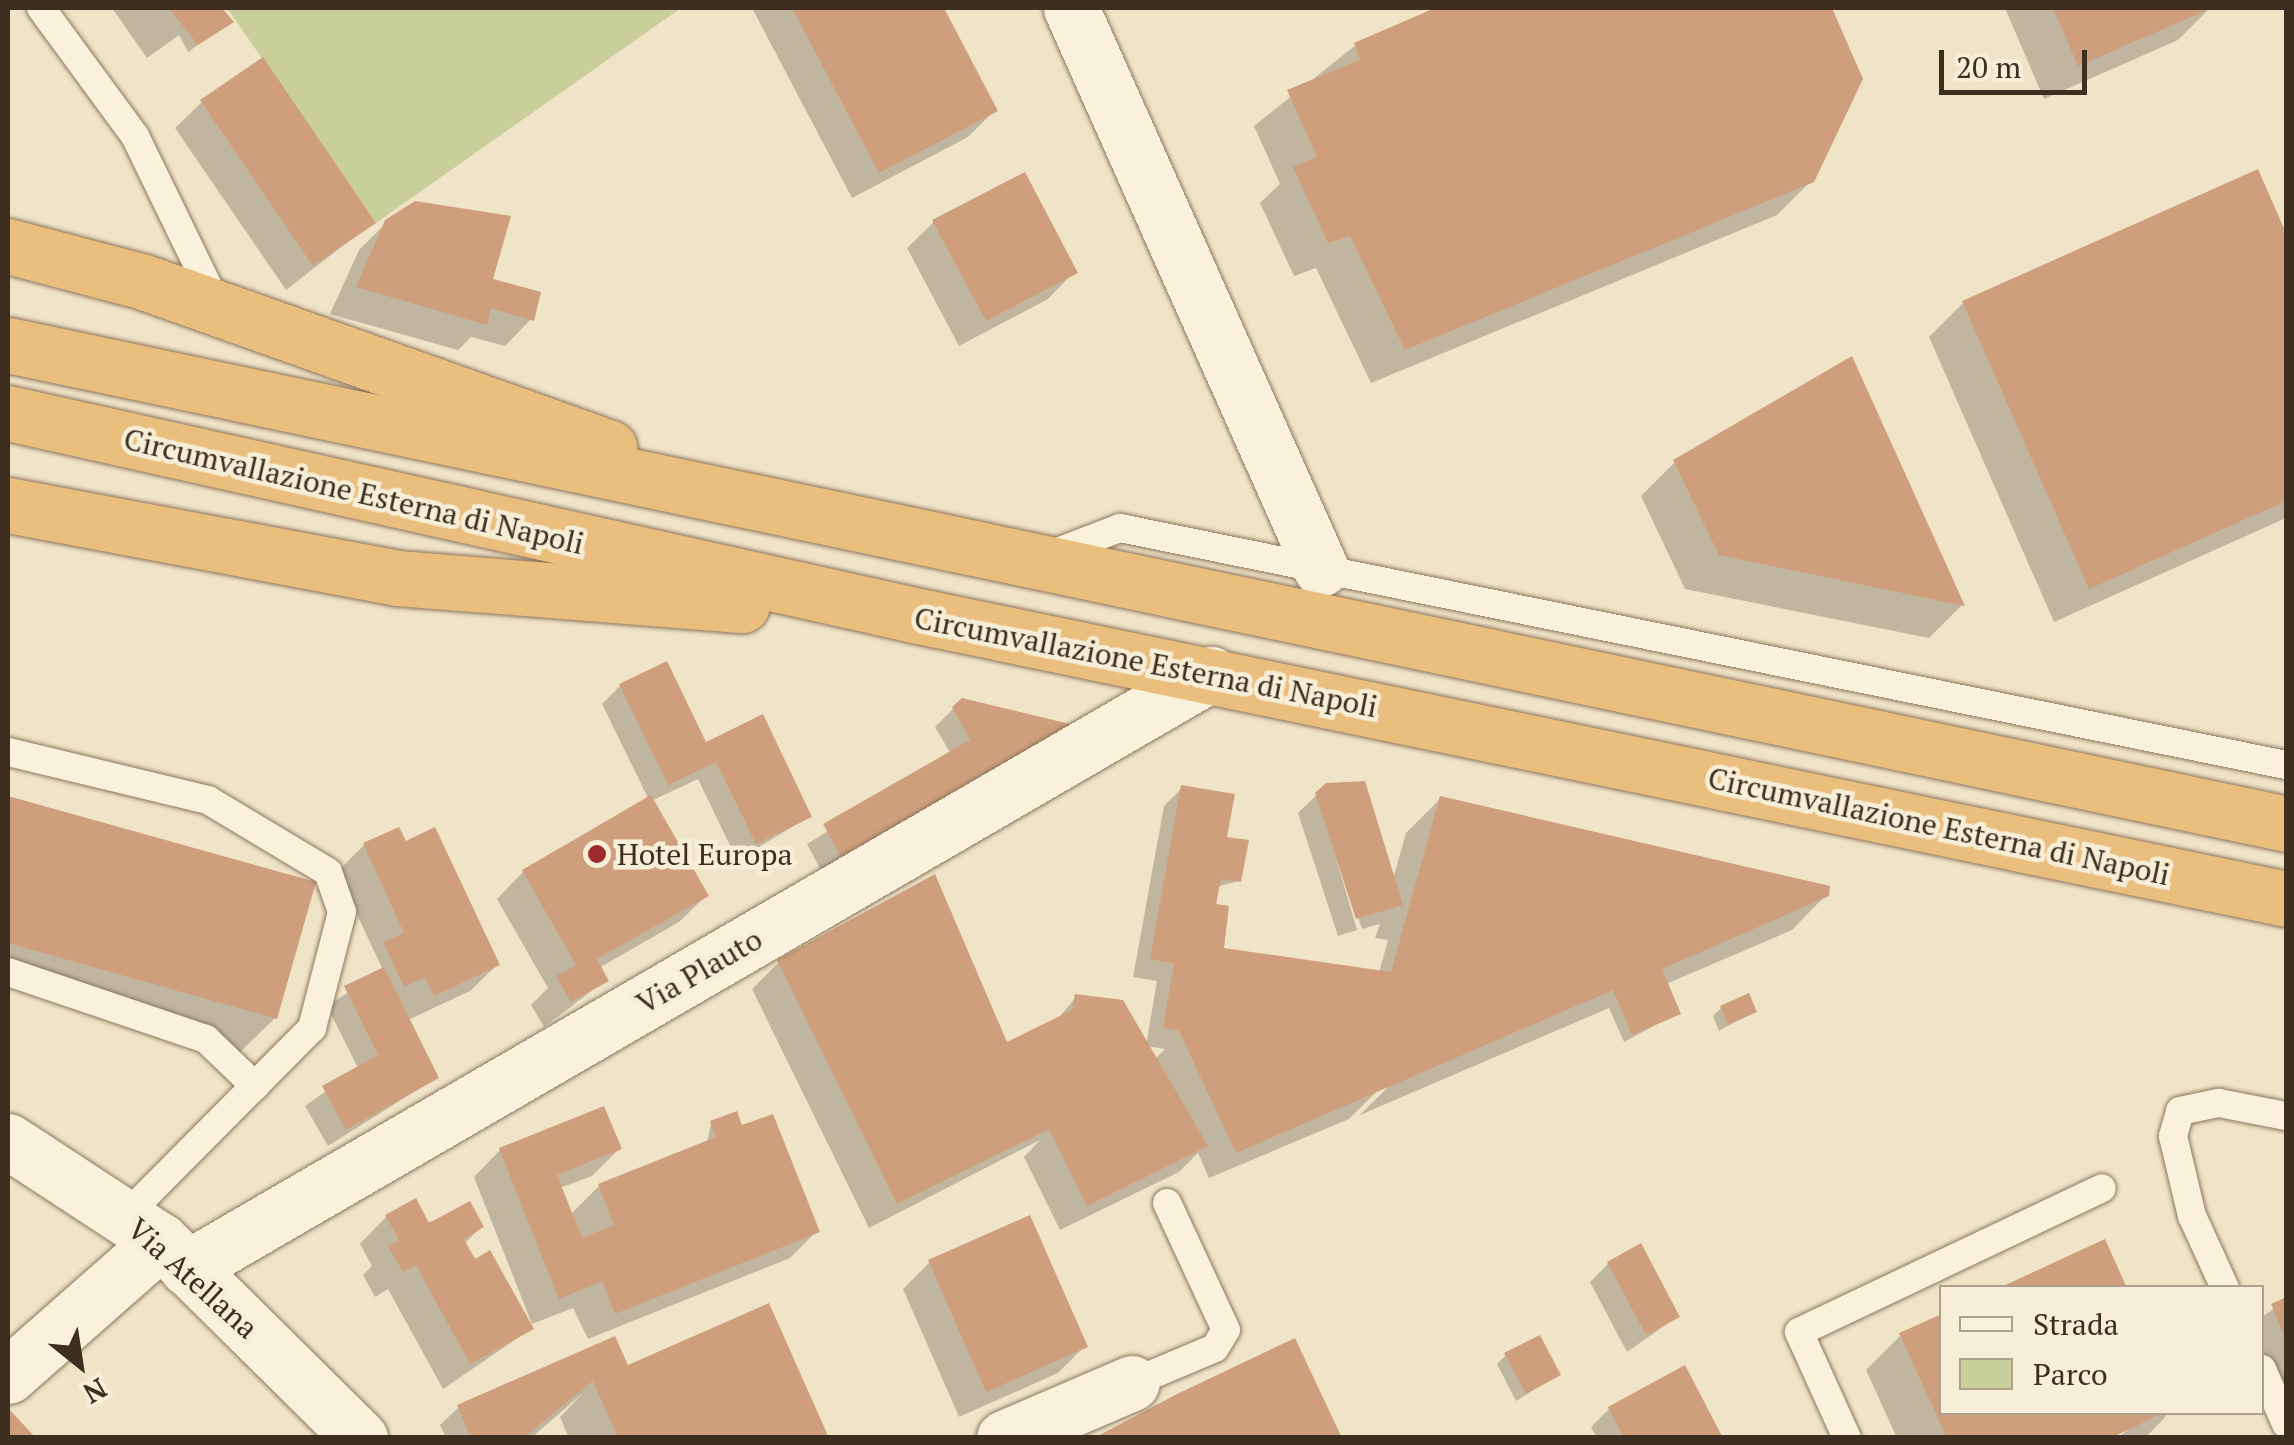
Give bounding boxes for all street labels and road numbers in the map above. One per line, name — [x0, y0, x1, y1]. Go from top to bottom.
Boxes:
street label: Circumvallazione Esterna di Napoli — [120, 420, 588, 562]
street label: Circumvallazione Esterna di Napoli — [911, 599, 1381, 725]
street label: Circumvallazione Esterna di Napoli — [1705, 759, 2173, 893]
street label: Via Plauto — [630, 921, 768, 1021]
street label: Via Atellana — [120, 1210, 266, 1346]

